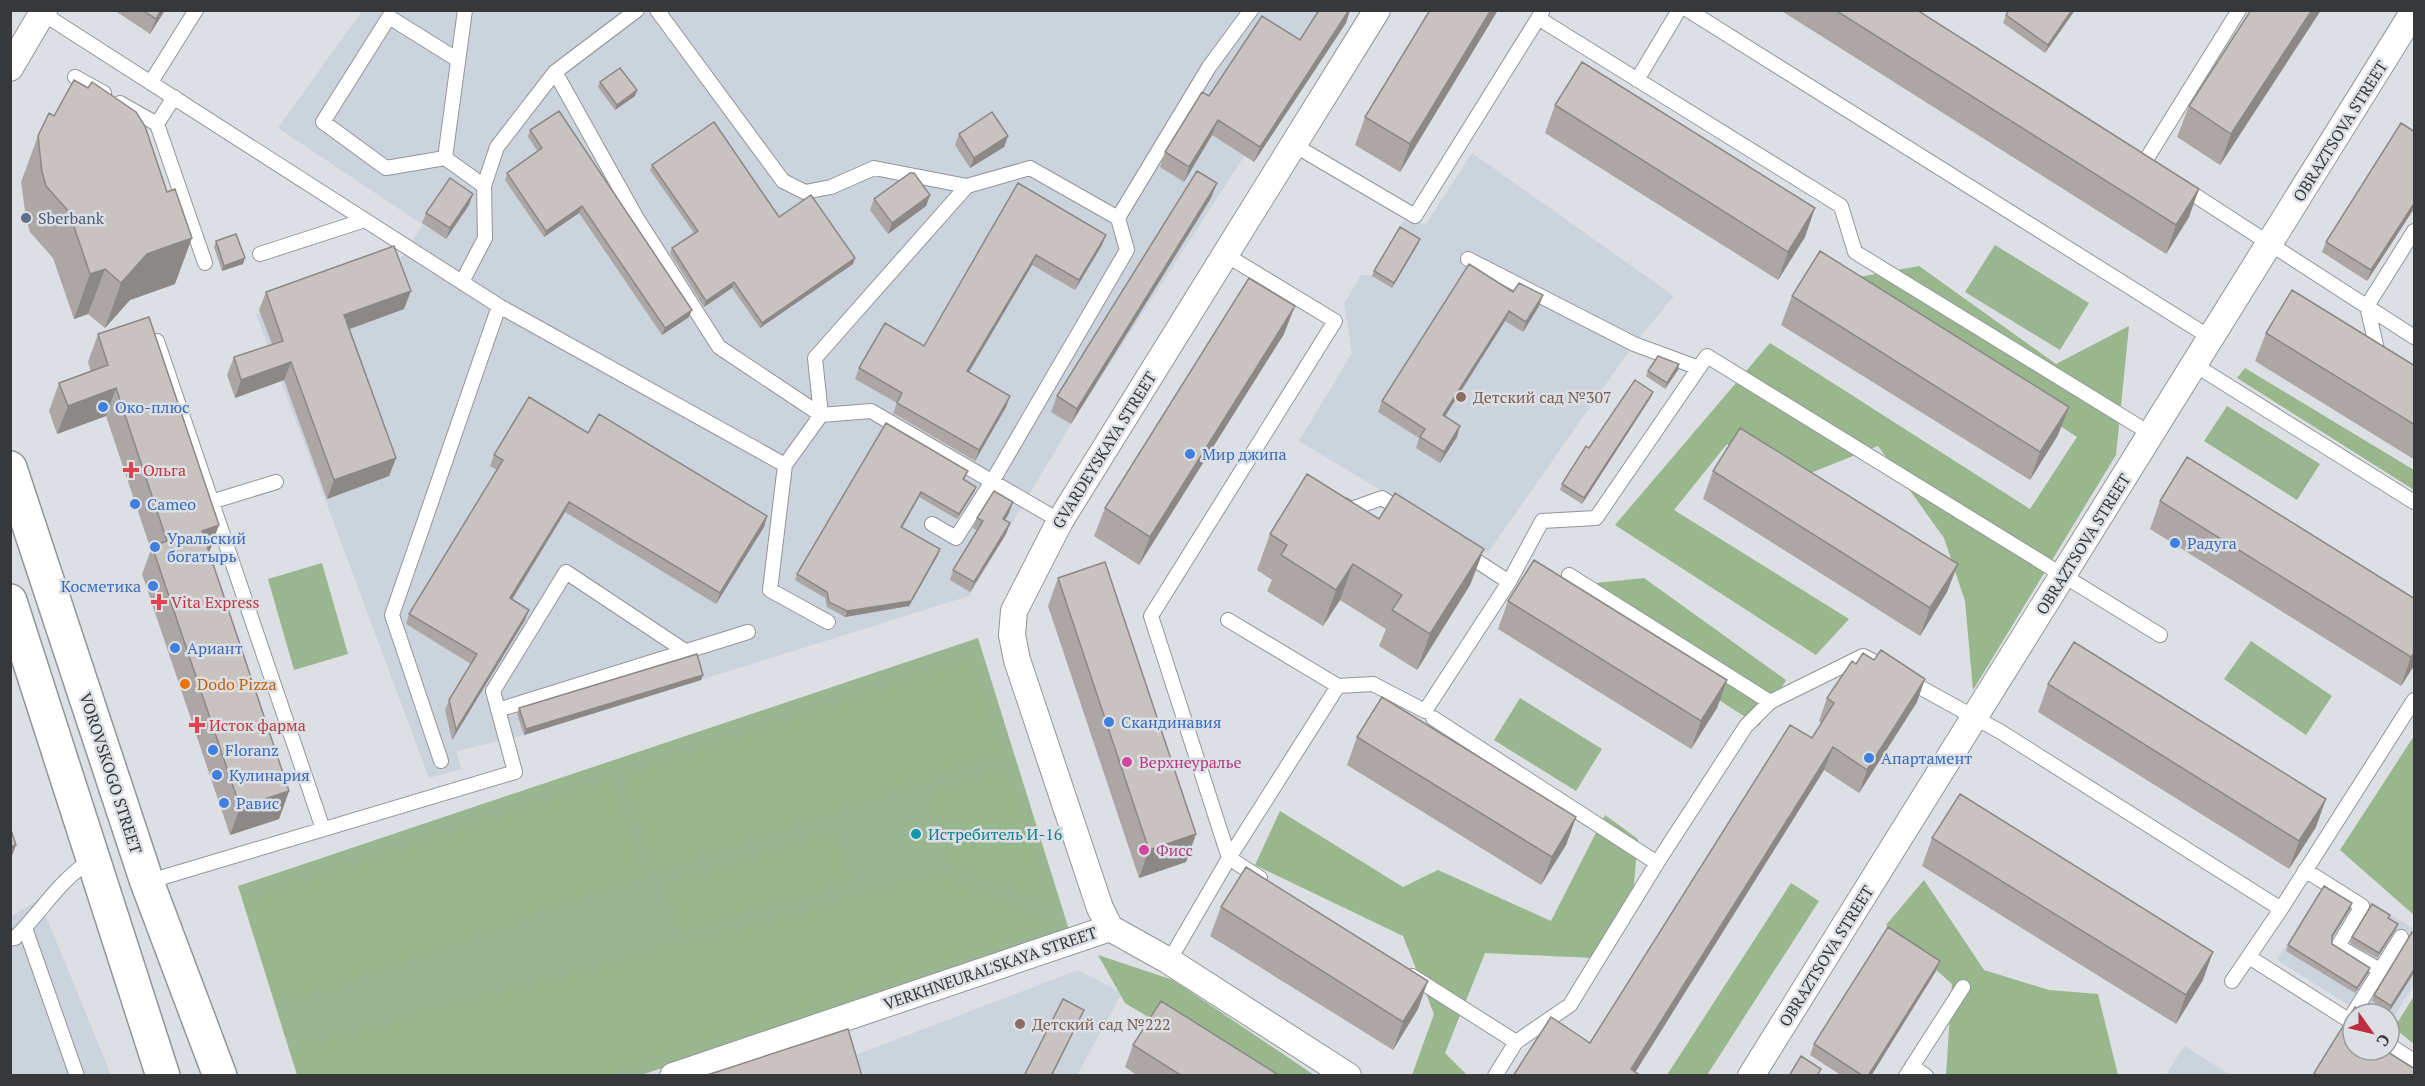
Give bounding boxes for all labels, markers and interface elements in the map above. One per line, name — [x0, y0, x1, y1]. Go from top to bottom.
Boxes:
street label: OBRAZTSOVA STREET — [2288, 56, 2392, 206]
place label: Sberbank — [38, 207, 105, 229]
marker: Sberbank — [19, 211, 33, 225]
street label: GVARDEYSKAYA STREET — [1047, 367, 1161, 533]
place label: Детский сад №307 — [1473, 386, 1611, 408]
marker: Детский сад №307 — [1454, 390, 1468, 404]
place label: Око-плюс — [115, 396, 189, 418]
marker: Око-плюс — [96, 400, 110, 414]
place label: Мир джипа — [1202, 443, 1287, 465]
marker: Мир джипа — [1183, 447, 1197, 461]
place label: Ольга — [143, 459, 186, 481]
marker: Ольга — [124, 463, 138, 477]
street label: OBRAZTSOVA STREET — [2031, 469, 2135, 619]
place label: Cameo — [147, 493, 196, 515]
marker: Cameo — [128, 497, 142, 511]
place label: Уральский богатырь — [167, 527, 246, 567]
place label: Радуга — [2187, 532, 2237, 554]
marker: Радуга — [2168, 536, 2182, 550]
marker: Уральский богатырь — [148, 540, 162, 554]
place label: Косметика — [61, 575, 141, 597]
marker: Косметика — [146, 579, 160, 593]
place label: Vita Express — [171, 591, 259, 613]
marker: Vita Express — [152, 595, 166, 609]
place label: Ариант — [187, 637, 243, 659]
marker: Ариант — [168, 641, 182, 655]
place label: Dodo Pizza — [197, 673, 276, 695]
marker: Dodo Pizza — [178, 677, 192, 691]
street label: VOROVSKOGO STREET — [75, 690, 147, 856]
place label: Скандинавия — [1121, 711, 1221, 733]
place label: Исток фарма — [209, 714, 306, 736]
marker: Скандинавия — [1102, 715, 1116, 729]
marker: Исток фарма — [190, 718, 204, 732]
place label: Floranz — [225, 739, 279, 761]
marker: Floranz — [206, 743, 220, 757]
place label: Апартамент — [1881, 747, 1972, 769]
place label: Верхнеуралье — [1139, 751, 1242, 773]
marker: Апартамент — [1862, 751, 1876, 765]
marker: Верхнеуралье — [1120, 755, 1134, 769]
place label: Кулинария — [229, 764, 310, 786]
marker: Кулинария — [210, 768, 224, 782]
place label: Равис — [236, 792, 279, 814]
marker: Равис — [217, 796, 231, 810]
place label: Истребитель И-16 — [928, 823, 1063, 845]
marker: Истребитель И-16 — [909, 827, 923, 841]
place label: Фисс — [1156, 839, 1193, 861]
marker: Фисс — [1137, 843, 1151, 857]
street label: OBRAZTSOVA STREET — [1774, 881, 1878, 1031]
street label: VERKHNEURAL'SKAYA STREET — [880, 921, 1100, 1015]
north arrow — [2341, 1002, 2401, 1062]
place label: Детский сад №222 — [1032, 1013, 1170, 1035]
marker: Детский сад №222 — [1013, 1017, 1027, 1031]
text: С — [2371, 1030, 2395, 1051]

